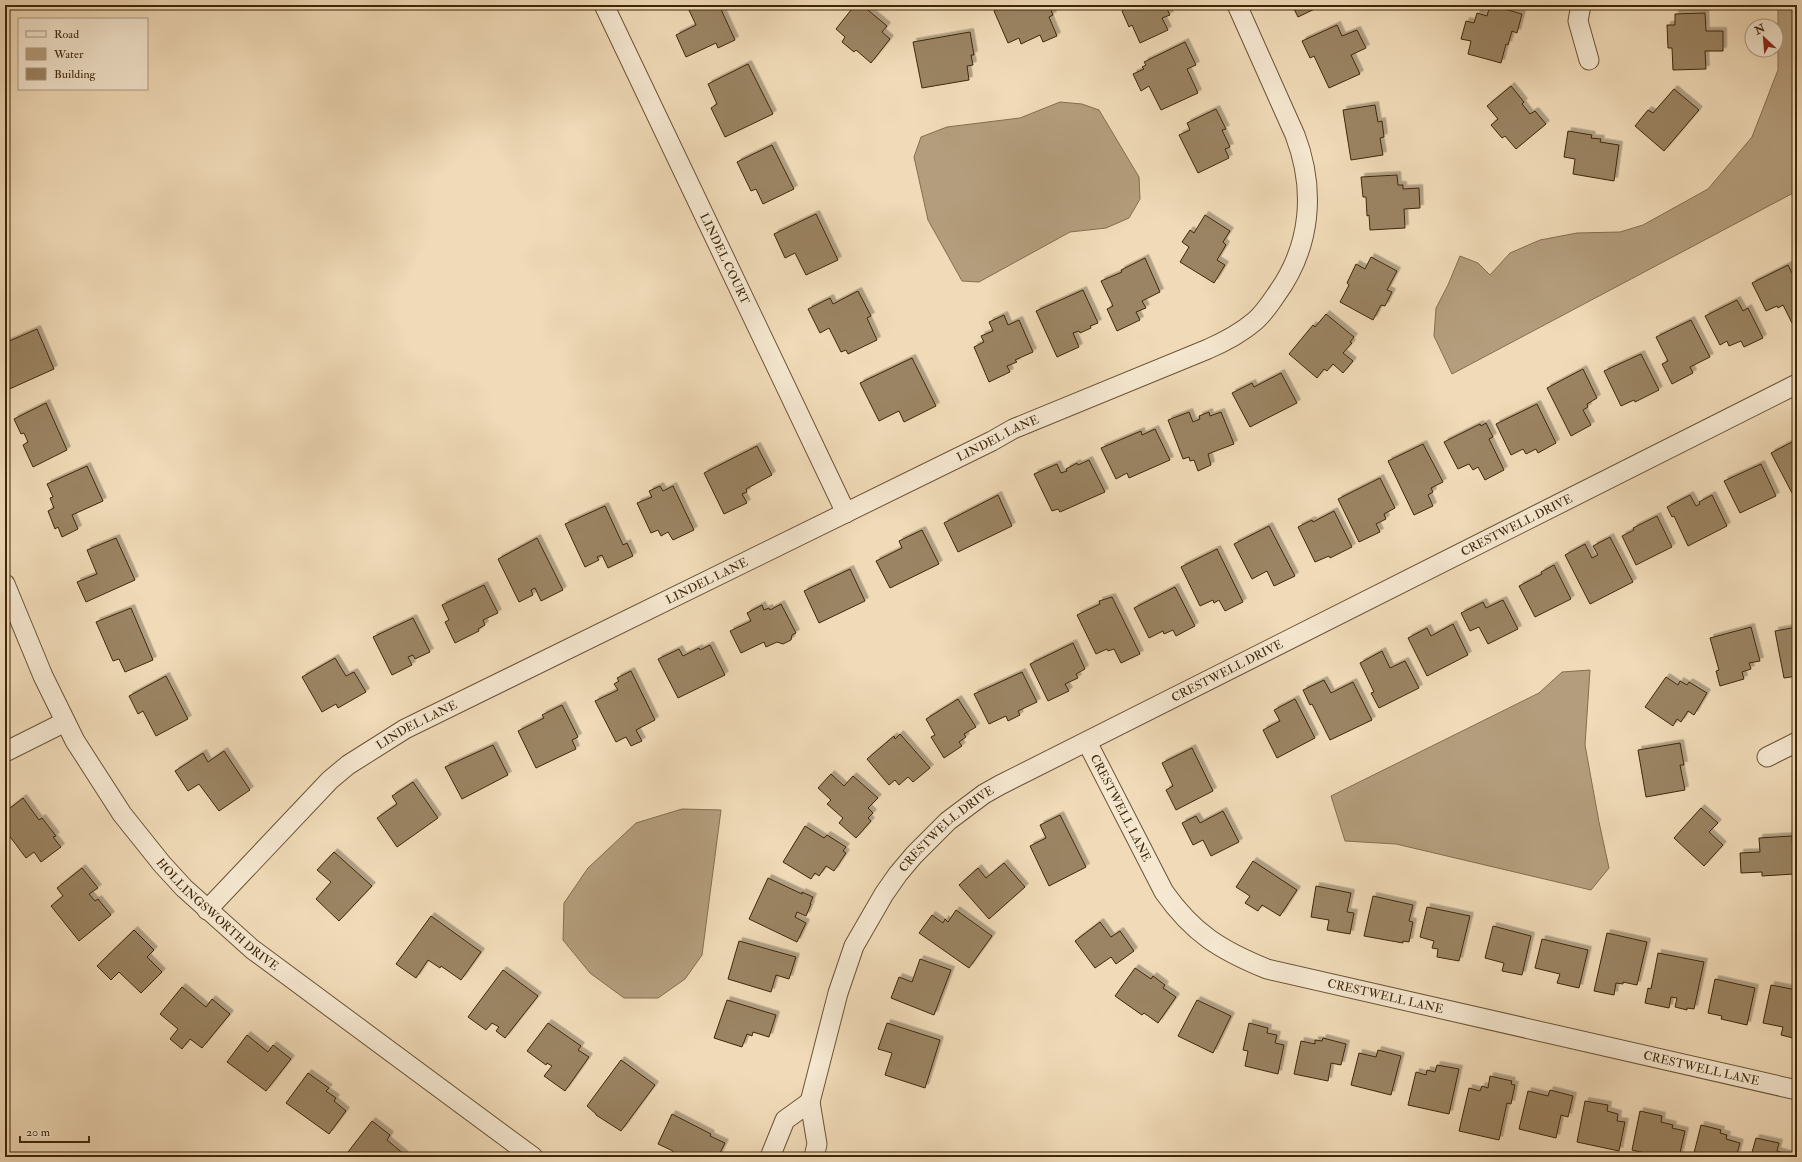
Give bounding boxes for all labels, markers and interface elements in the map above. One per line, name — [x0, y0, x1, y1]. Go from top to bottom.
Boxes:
legend — [18, 18, 148, 90]
north arrow — [1744, 18, 1784, 58]
text: N — [1752, 21, 1768, 38]
text: Road — [54, 27, 79, 42]
text: Water — [53, 47, 84, 62]
text: Building — [54, 67, 97, 82]
street label: LINDEL COURT — [696, 211, 753, 307]
street label: LINDEL LANE — [954, 412, 1041, 465]
street label: CRESTWELL DRIVE — [1458, 491, 1575, 560]
street label: LINDEL LANE — [663, 555, 751, 608]
street label: CRESTWELL DRIVE — [1169, 637, 1286, 706]
street label: LINDEL LANE — [374, 697, 460, 753]
street label: CRESTWELL LANE — [1087, 752, 1154, 865]
street label: CRESTWELL DRIVE — [896, 783, 997, 875]
street label: HOLLINGSWORTH DRIVE — [153, 856, 282, 974]
street label: CRESTWELL LANE — [1326, 976, 1445, 1017]
street label: CRESTWELL LANE — [1642, 1048, 1761, 1089]
scale bar — [20, 1118, 89, 1144]
text: 20 m — [26, 1125, 51, 1140]

